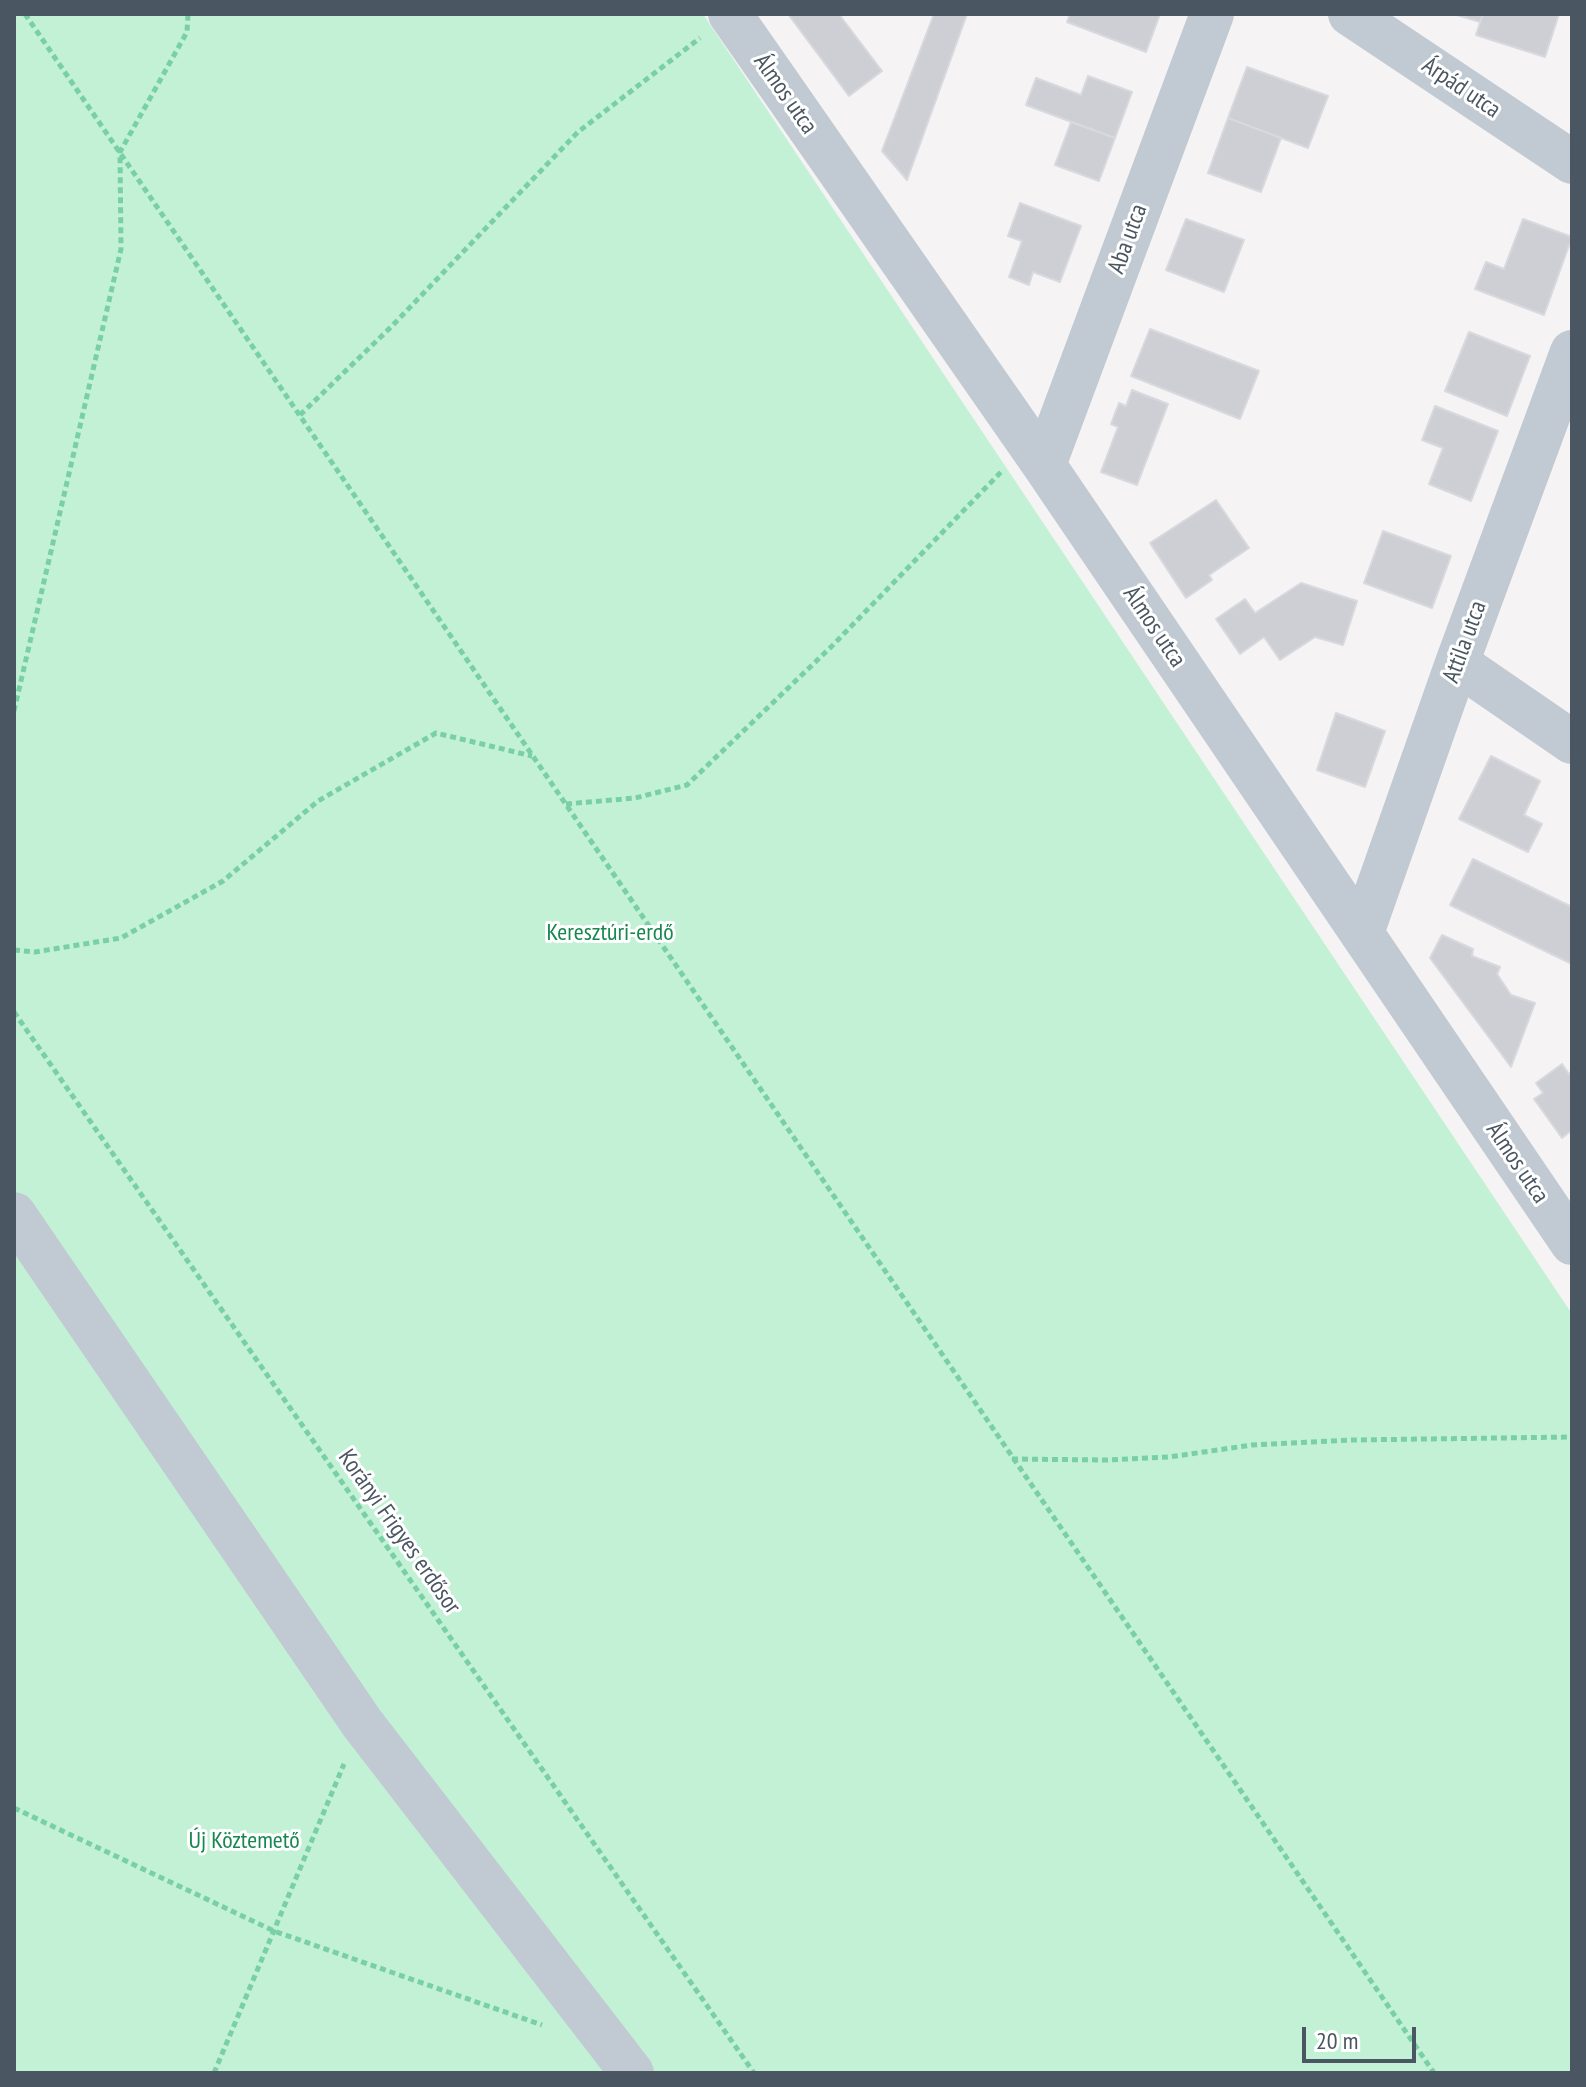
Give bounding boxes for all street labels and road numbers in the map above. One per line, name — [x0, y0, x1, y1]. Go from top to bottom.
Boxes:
street label: Álmos utca — [747, 48, 823, 140]
street label: Árpád utca — [1416, 51, 1506, 125]
street label: Aba utca — [1102, 201, 1154, 277]
street label: Álmos utca — [1117, 581, 1191, 673]
street label: Attila utca — [1437, 597, 1493, 687]
street label: Álmos utca — [1480, 1117, 1554, 1209]
street label: Korányi Frigyes erdősor — [332, 1444, 466, 1620]

